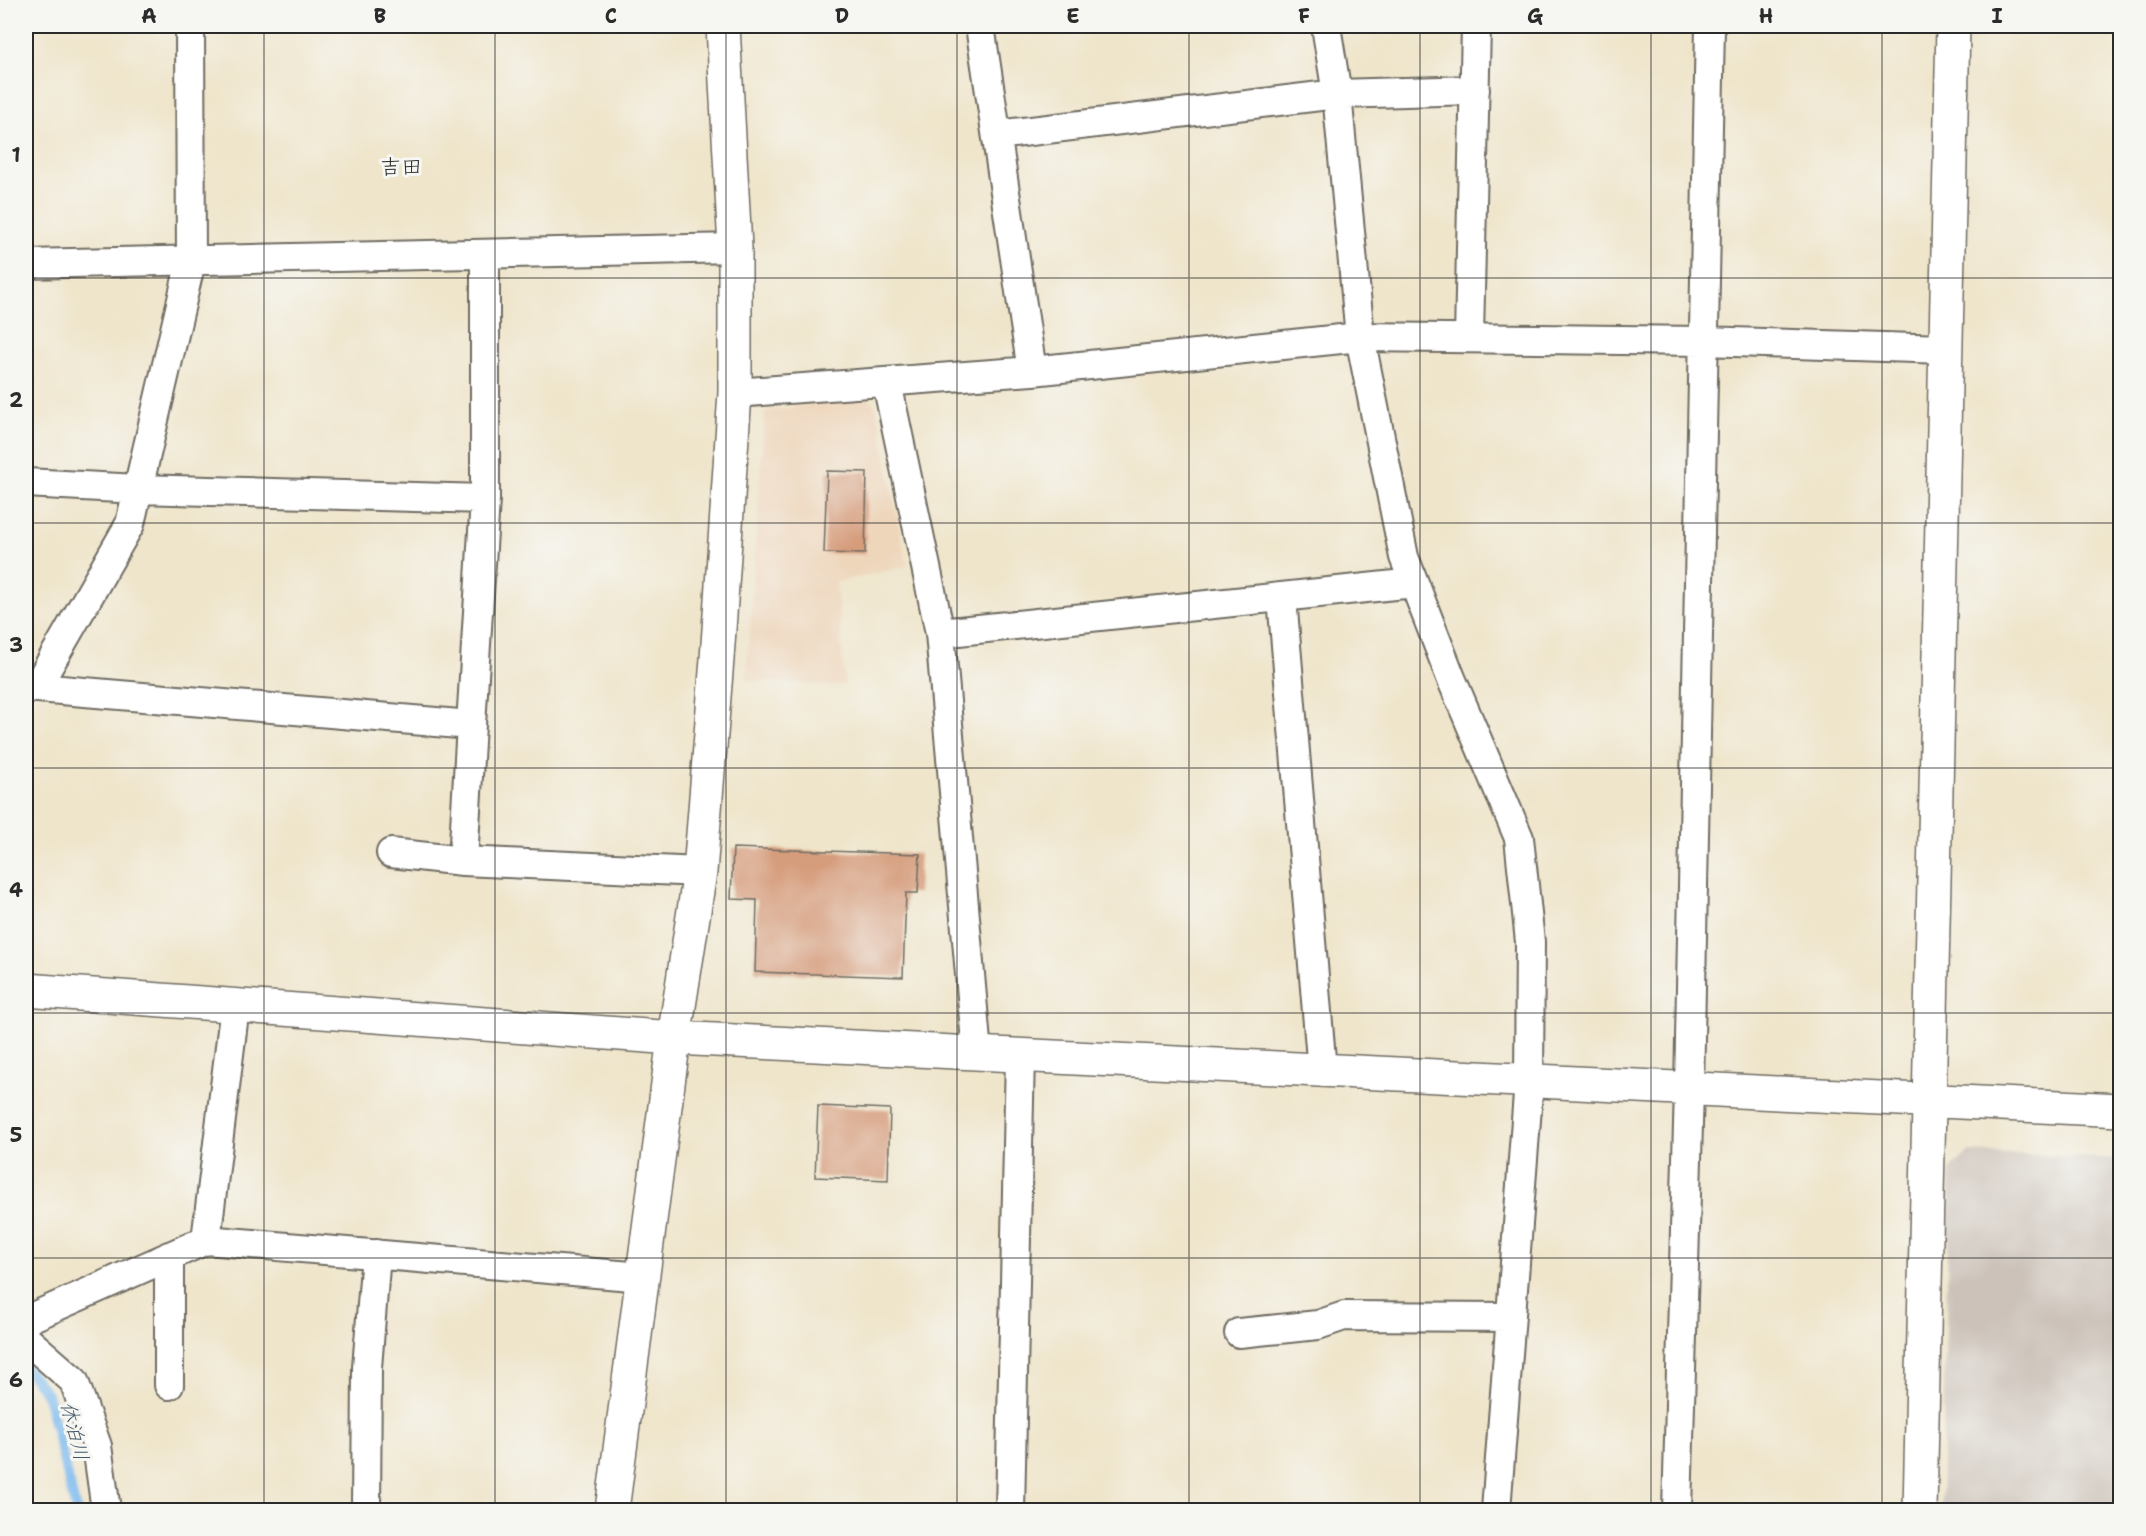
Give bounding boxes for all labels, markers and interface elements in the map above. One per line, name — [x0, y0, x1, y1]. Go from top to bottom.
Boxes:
text: A — [141, 3, 157, 29]
text: B — [374, 3, 386, 29]
text: C — [605, 3, 617, 29]
text: D — [835, 3, 849, 29]
text: E — [1066, 3, 1080, 29]
text: F — [1298, 3, 1310, 29]
text: G — [1527, 3, 1543, 29]
text: H — [1759, 3, 1773, 29]
text: I — [1991, 3, 2003, 29]
text: 1 — [11, 142, 21, 168]
district label: 吉田 — [380, 153, 422, 181]
text: 2 — [9, 387, 23, 413]
text: 3 — [9, 632, 23, 658]
text: 4 — [9, 877, 23, 903]
text: 5 — [10, 1122, 22, 1148]
text: 6 — [9, 1367, 23, 1393]
water label: 休泊川 — [55, 1399, 95, 1463]

